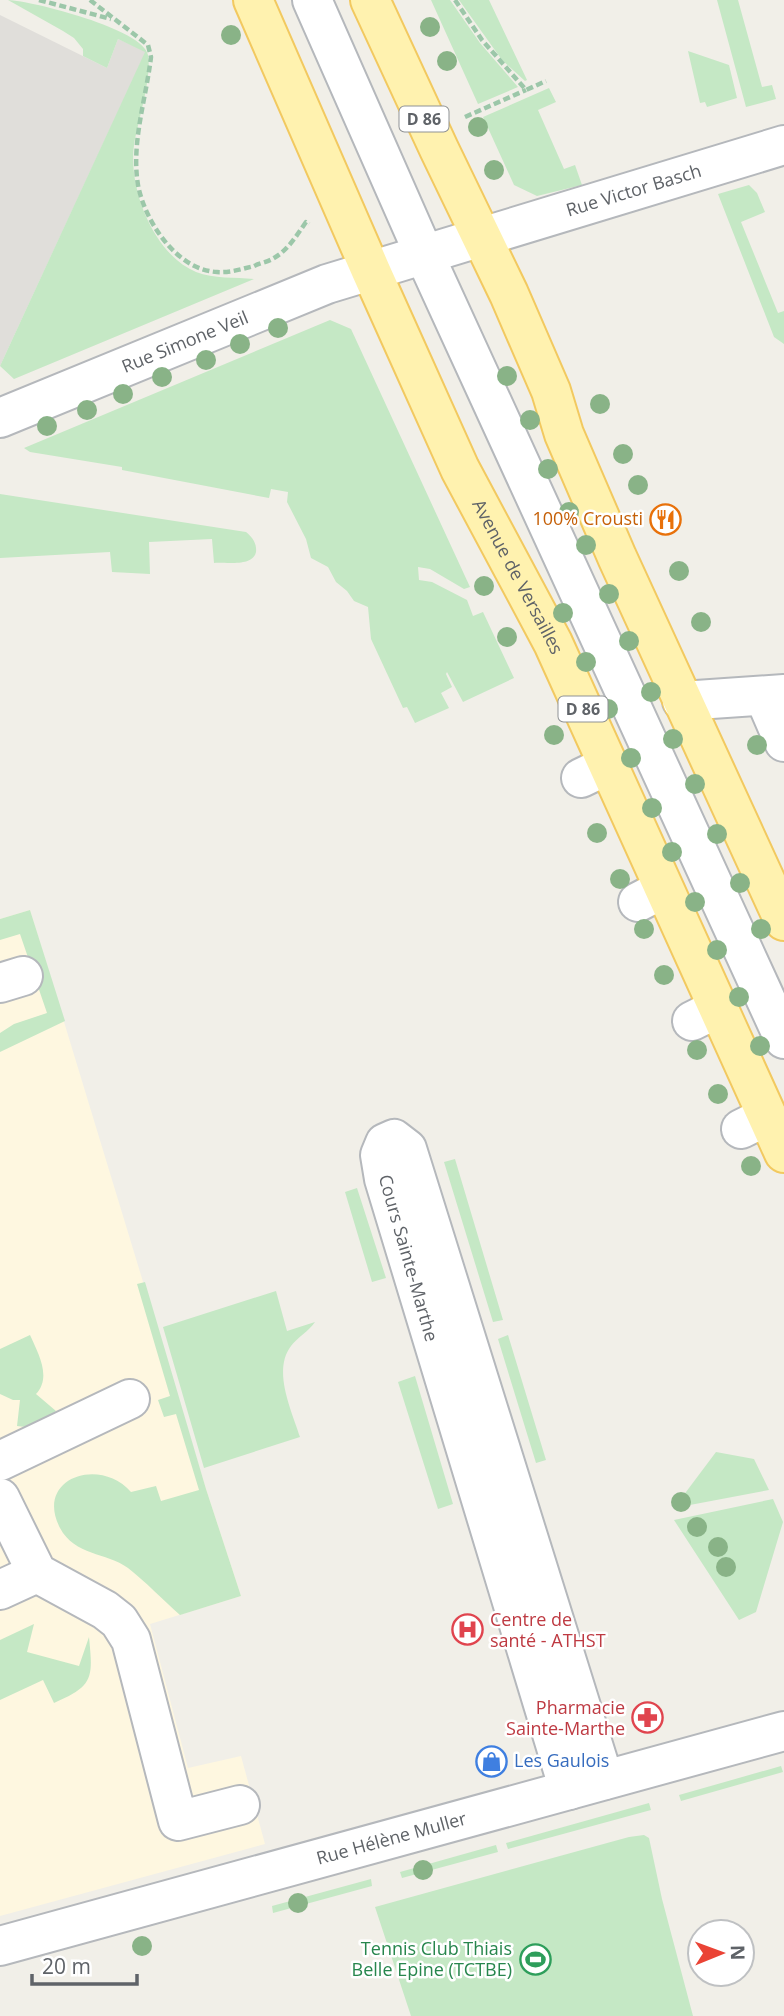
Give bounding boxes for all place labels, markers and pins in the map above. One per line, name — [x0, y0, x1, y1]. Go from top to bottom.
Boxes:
restaurant icon: 100% Crousti — [649, 502, 683, 536]
place label: 100% Crousti — [532, 506, 643, 530]
place label: Centre de santé - ATHST — [490, 1607, 606, 1652]
hospital icon: Centre de santé - ATHST — [450, 1613, 484, 1647]
place label: Pharmacie Sainte-Marthe — [506, 1695, 625, 1740]
pharmacy icon: Pharmacie Sainte-Marthe — [631, 1701, 665, 1735]
shop icon: Les Gaulois — [474, 1744, 508, 1778]
place label: Les Gaulois — [514, 1748, 609, 1772]
place label: Tennis Club Thiais Belle Epine (TCTBE) — [352, 1936, 512, 1981]
sports icon: Tennis Club Thiais Belle Epine (TCTBE) — [518, 1942, 552, 1976]

